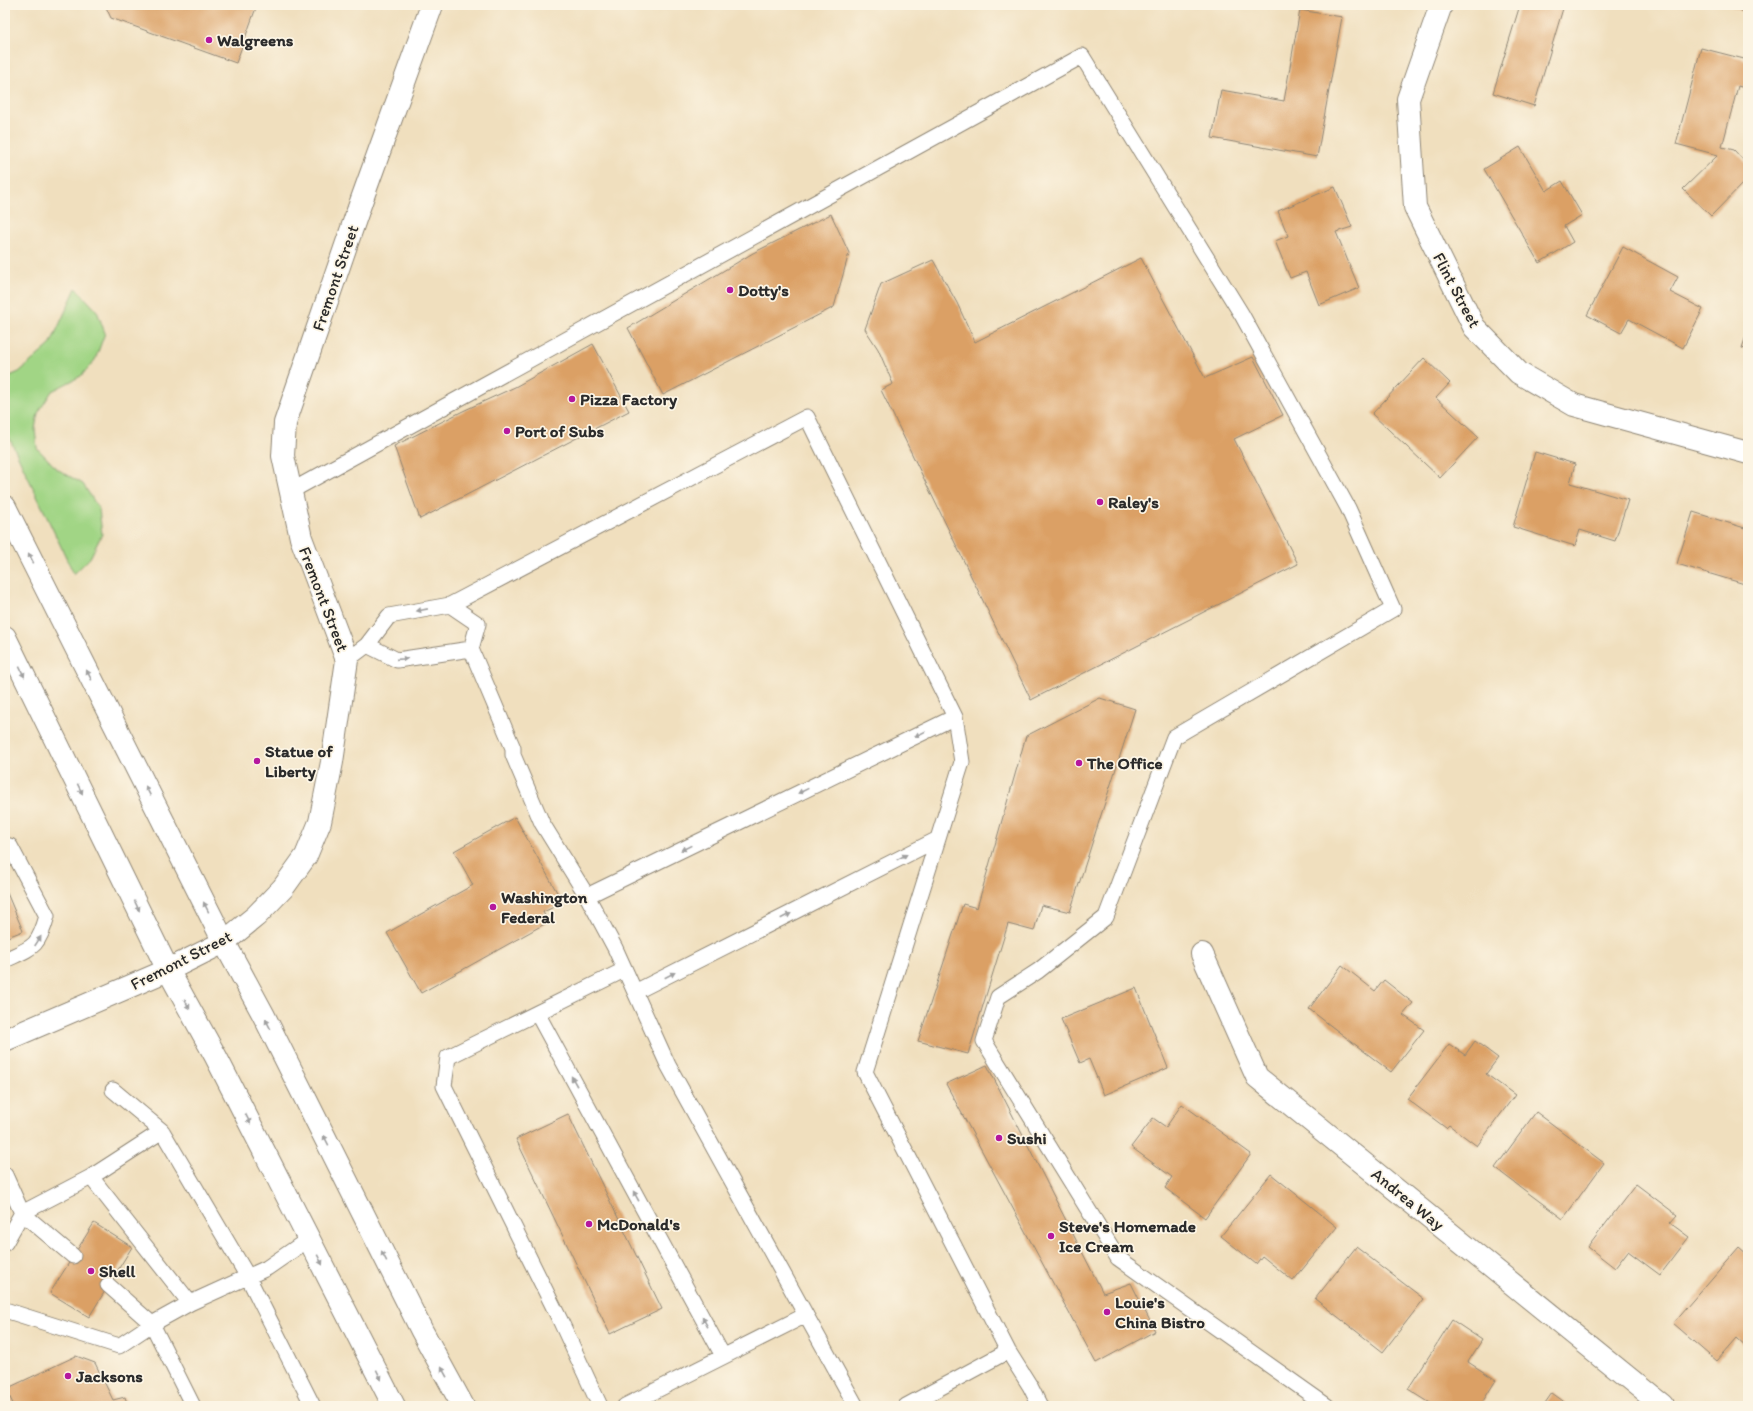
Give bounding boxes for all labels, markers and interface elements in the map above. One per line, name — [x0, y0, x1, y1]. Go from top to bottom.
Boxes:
place label: Walgreens — [217, 30, 294, 51]
marker: Walgreens — [204, 35, 214, 45]
street label: Fremont Street — [308, 222, 362, 334]
street label: Flint Street — [1429, 249, 1485, 331]
place label: Dotty's — [738, 280, 789, 301]
marker: Dotty's — [725, 285, 735, 295]
place label: Pizza Factory — [580, 389, 678, 410]
marker: Pizza Factory — [567, 394, 577, 404]
place label: Port of Subs — [515, 421, 605, 441]
marker: Port of Subs — [502, 426, 512, 436]
place label: Raley's — [1108, 492, 1159, 513]
marker: Raley's — [1095, 497, 1105, 507]
street label: Fremont Street — [295, 544, 353, 654]
one-way arrow — [28, 553, 34, 564]
one-way arrow — [416, 607, 428, 613]
one-way arrow — [396, 656, 408, 663]
one-way arrow — [19, 667, 25, 678]
one-way arrow — [86, 669, 93, 680]
one-way arrow — [914, 731, 926, 738]
place label: Statue of Liberty — [265, 741, 333, 782]
place label: The Office — [1086, 753, 1162, 773]
marker: Statue of Liberty — [252, 756, 262, 766]
marker: The Office — [1074, 758, 1084, 768]
one-way arrow — [76, 783, 83, 795]
one-way arrow — [145, 785, 151, 796]
one-way arrow — [798, 788, 809, 794]
one-way arrow — [681, 845, 692, 851]
one-way arrow — [896, 854, 907, 860]
place label: Washington Federal — [501, 887, 588, 927]
one-way arrow — [134, 900, 140, 912]
one-way arrow — [203, 901, 209, 913]
marker: Washington Federal — [488, 902, 498, 912]
one-way arrow — [780, 913, 791, 919]
street label: Fremont Street — [127, 926, 235, 994]
one-way arrow — [34, 936, 42, 946]
one-way arrow — [664, 971, 676, 978]
one-way arrow — [183, 998, 190, 1010]
one-way arrow — [265, 1018, 271, 1030]
one-way arrow — [571, 1075, 577, 1087]
one-way arrow — [245, 1113, 251, 1125]
place label: Sushi — [1007, 1128, 1047, 1148]
marker: Sushi — [994, 1133, 1004, 1143]
one-way arrow — [323, 1134, 329, 1146]
street label: Andrea Way — [1368, 1164, 1448, 1234]
one-way arrow — [633, 1190, 639, 1201]
place label: McDonald's — [597, 1214, 681, 1234]
place label: Steve's Homemade Ice Cream — [1059, 1216, 1196, 1256]
marker: McDonald's — [584, 1219, 594, 1229]
marker: Steve's Homemade Ice Cream — [1046, 1231, 1056, 1241]
one-way arrow — [381, 1251, 388, 1262]
one-way arrow — [316, 1254, 323, 1265]
place label: Shell — [99, 1261, 136, 1281]
marker: Shell — [86, 1266, 96, 1276]
place label: Louie's China Bistro — [1115, 1292, 1205, 1332]
marker: Louie's China Bistro — [1102, 1307, 1112, 1317]
one-way arrow — [701, 1316, 708, 1328]
place label: Jacksons — [75, 1366, 143, 1386]
one-way arrow — [441, 1366, 448, 1378]
one-way arrow — [376, 1370, 382, 1381]
marker: Jacksons — [63, 1371, 73, 1381]

